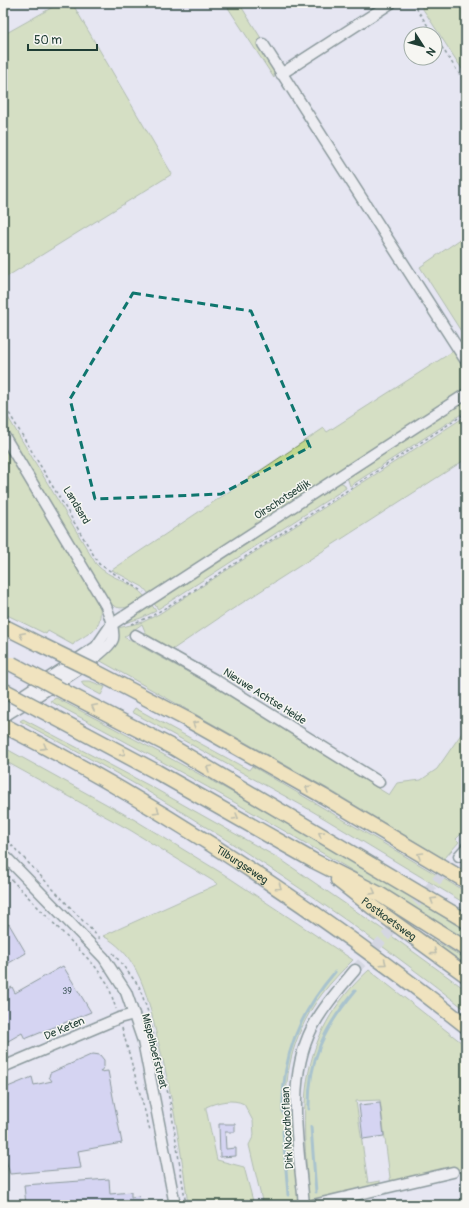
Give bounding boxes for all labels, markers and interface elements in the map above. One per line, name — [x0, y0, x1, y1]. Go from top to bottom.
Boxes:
scale bar — [28, 26, 97, 52]
north arrow — [403, 26, 443, 66]
text: 50 m — [34, 33, 62, 48]
text: N — [423, 45, 438, 59]
street label: Oirschotsedijk — [252, 476, 313, 522]
street label: Landsard — [60, 484, 93, 526]
one-way arrow — [19, 633, 26, 640]
street label: Nieuwe Achtse Heide — [221, 666, 309, 728]
one-way arrow — [91, 704, 99, 712]
one-way arrow — [192, 721, 199, 729]
one-way arrow — [39, 742, 47, 750]
one-way arrow — [119, 749, 126, 756]
one-way arrow — [206, 766, 213, 773]
one-way arrow — [305, 785, 312, 793]
one-way arrow — [153, 806, 160, 814]
one-way arrow — [232, 812, 239, 819]
one-way arrow — [318, 831, 325, 838]
street label: Tilburgseweg — [213, 843, 271, 887]
one-way arrow — [417, 852, 424, 859]
one-way arrow — [274, 883, 281, 890]
one-way arrow — [369, 887, 377, 894]
street label: Postkoetsweg — [358, 895, 419, 944]
one-way arrow — [430, 898, 437, 905]
one-way arrow — [430, 947, 437, 955]
one-way arrow — [380, 958, 387, 965]
house number: 39 — [62, 986, 72, 997]
street label: Mispelhoefstraat — [139, 1012, 170, 1090]
street label: De Keten — [42, 1014, 86, 1043]
street label: Dirk Noordhoflaan — [279, 1086, 296, 1169]

